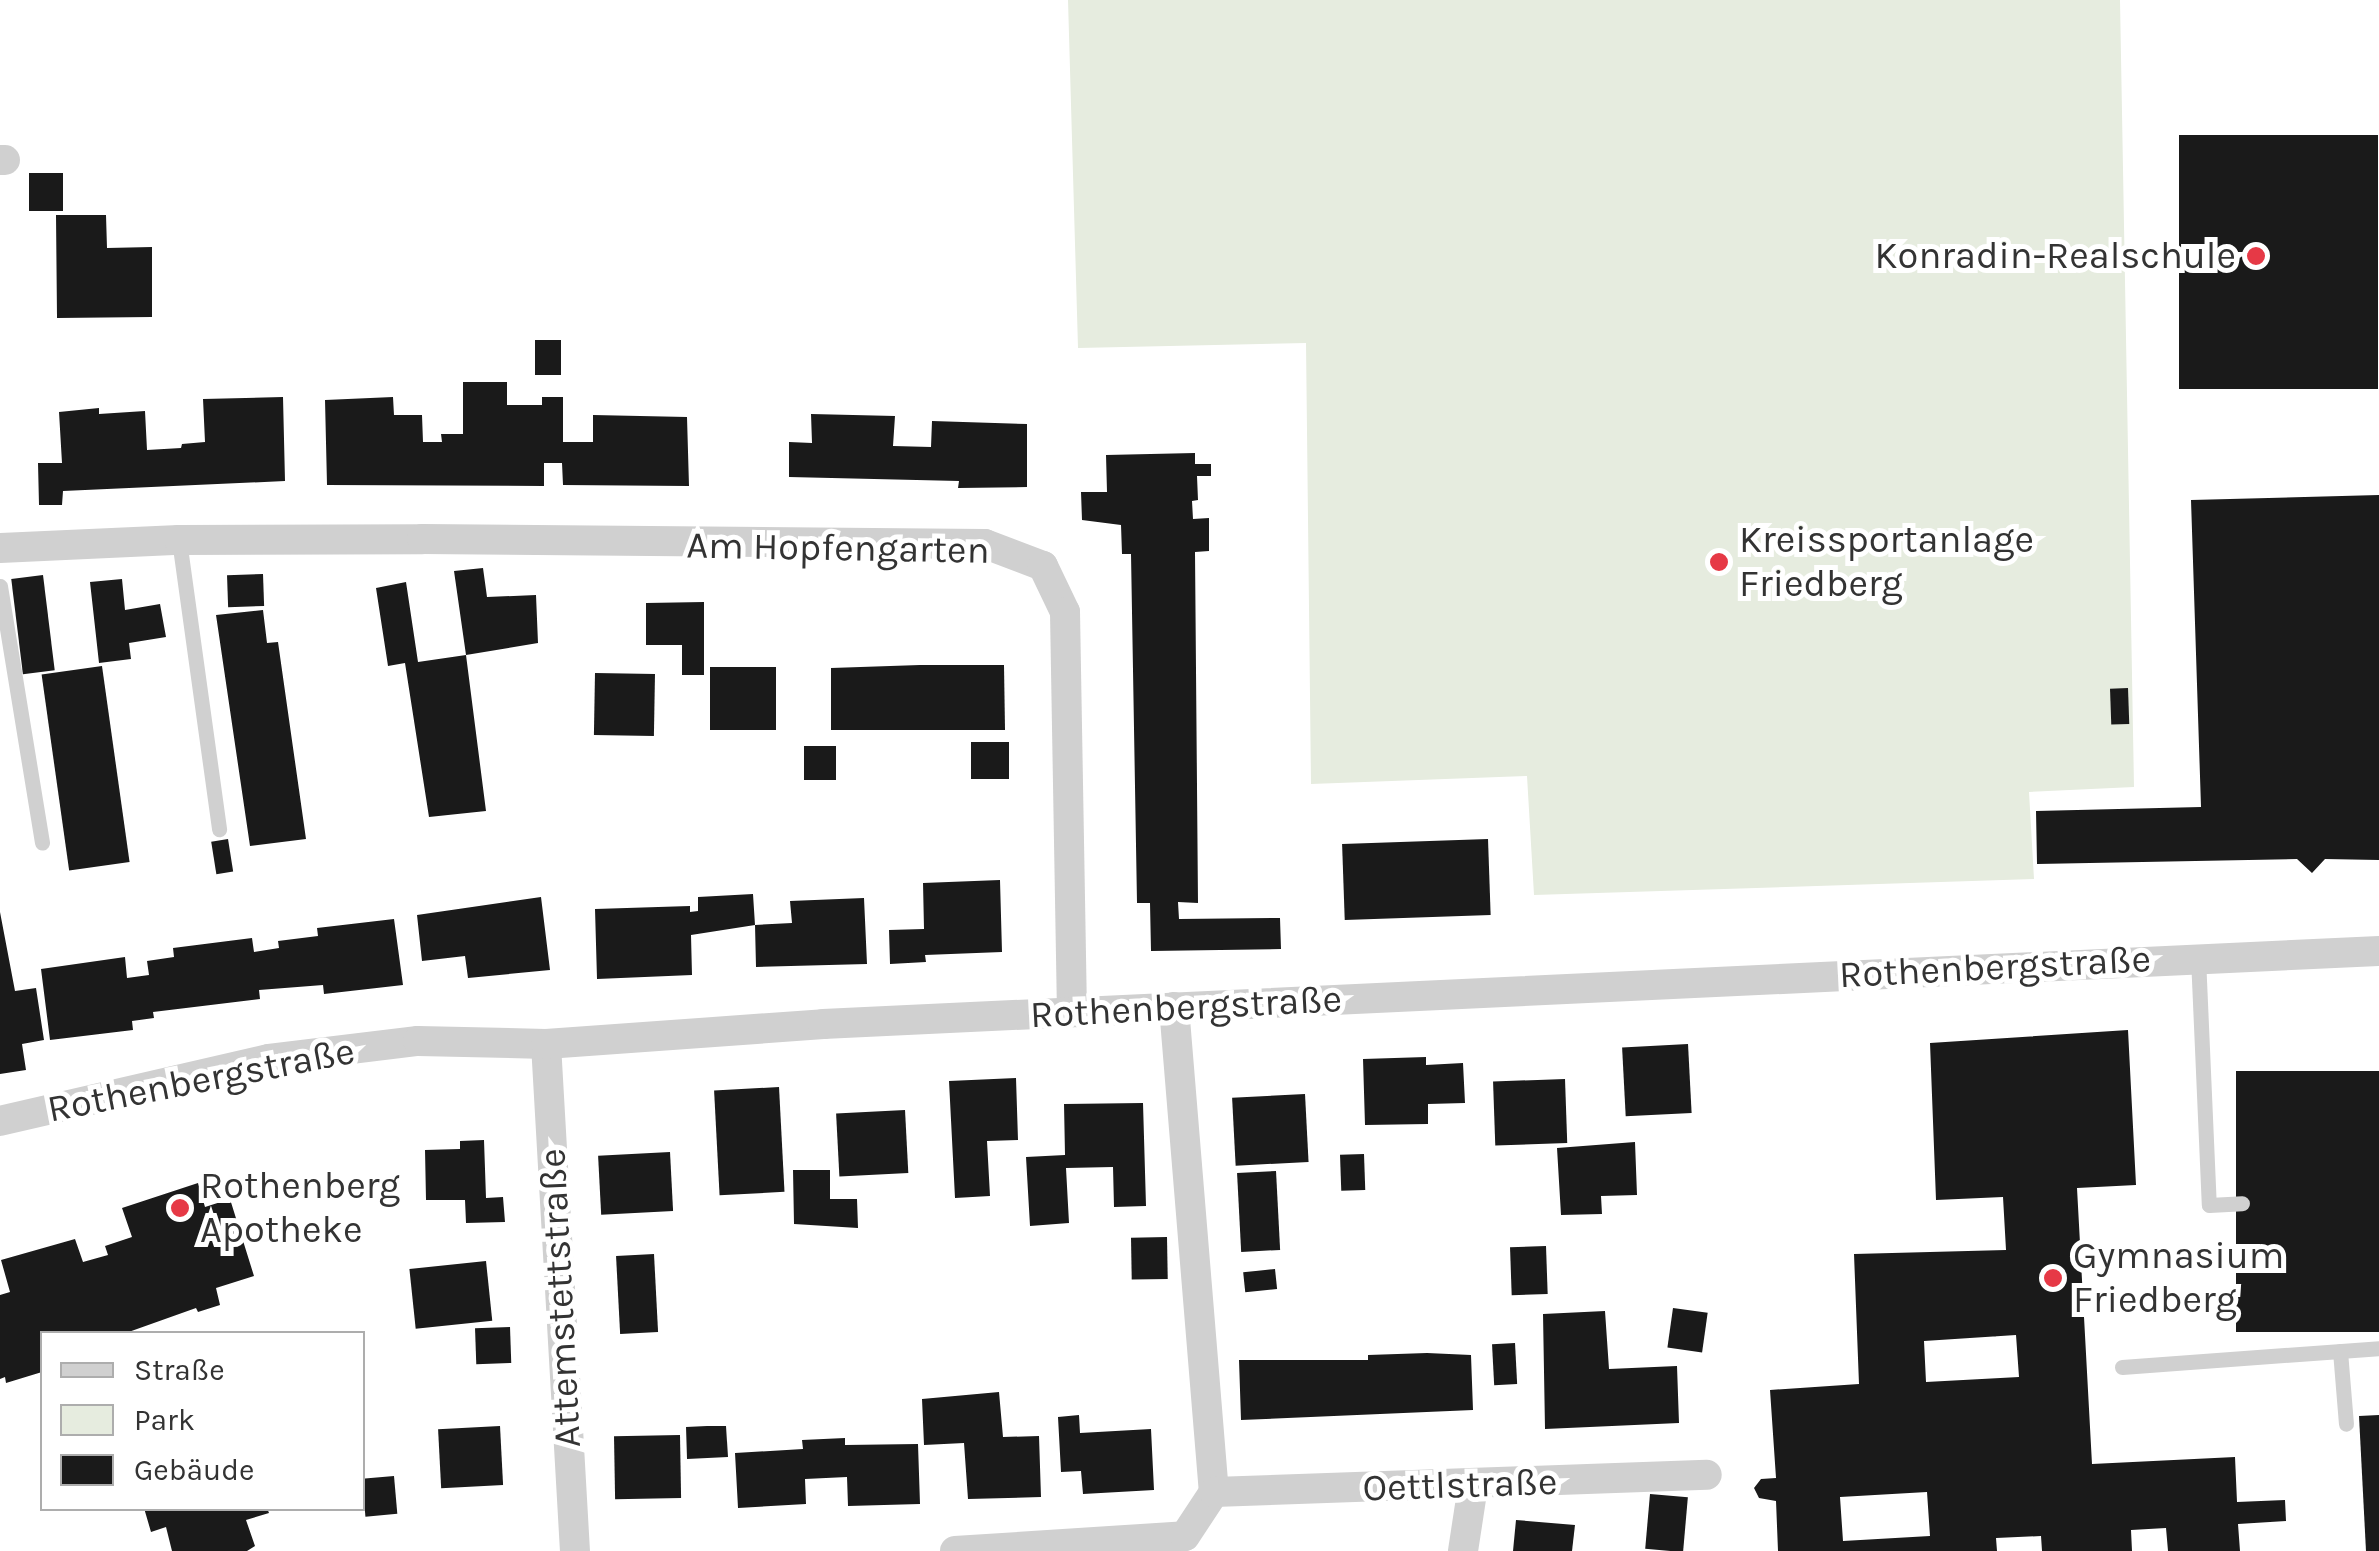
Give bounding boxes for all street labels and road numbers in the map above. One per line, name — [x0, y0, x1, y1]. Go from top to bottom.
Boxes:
street label: Am Hopfengarten — [686, 523, 990, 573]
street label: Rothenbergstraße — [1838, 936, 2152, 998]
street label: Rothenbergstraße — [1029, 976, 1343, 1038]
street label: Rothenbergstraße — [43, 1028, 359, 1132]
street label: Attemstettstraße — [529, 1147, 591, 1449]
street label: Oettlstraße — [1362, 1459, 1558, 1511]

